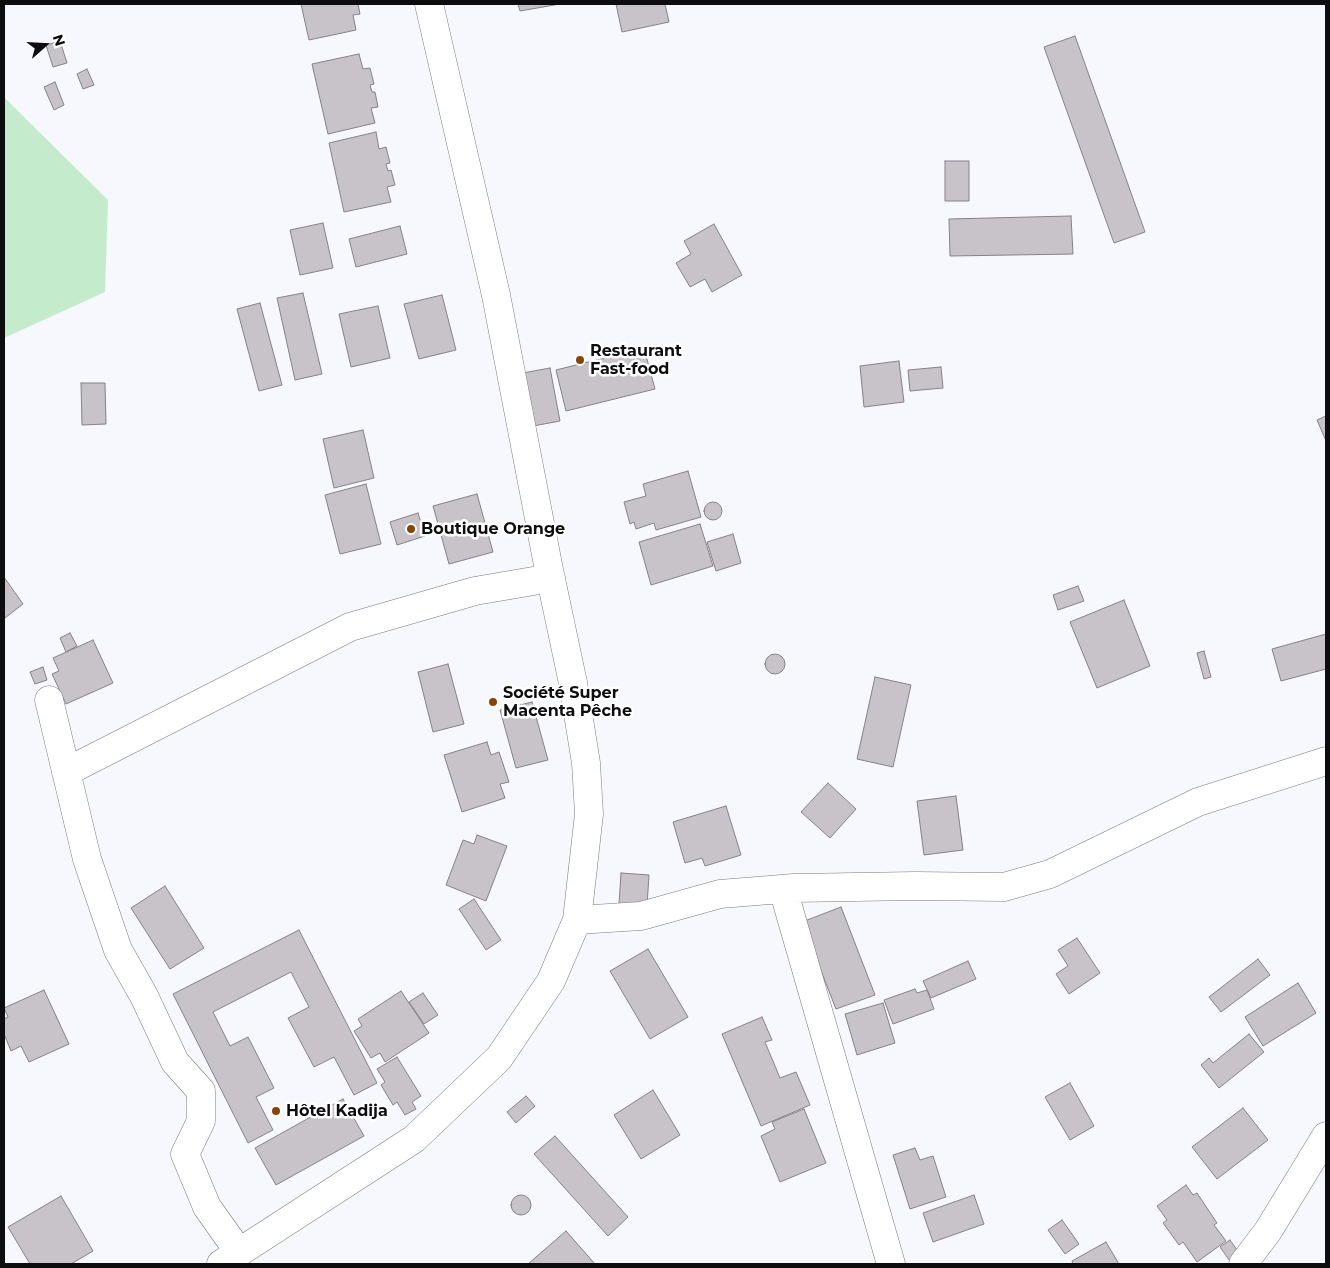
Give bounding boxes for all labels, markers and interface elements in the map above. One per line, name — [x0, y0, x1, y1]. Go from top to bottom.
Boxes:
north arrow — [20, 20, 70, 70]
text: N — [49, 32, 70, 48]
place label: Restaurant Fast-food — [590, 341, 682, 379]
marker: Restaurant Fast-food — [574, 354, 586, 366]
place label: Boutique Orange — [421, 519, 565, 539]
marker: Boutique Orange — [405, 523, 417, 535]
place label: Société Super Macenta Pêche — [503, 683, 632, 721]
marker: Société Super Macenta Pêche — [487, 696, 499, 708]
place label: Hôtel Kadija — [286, 1101, 388, 1121]
marker: Hôtel Kadija — [270, 1105, 282, 1117]

